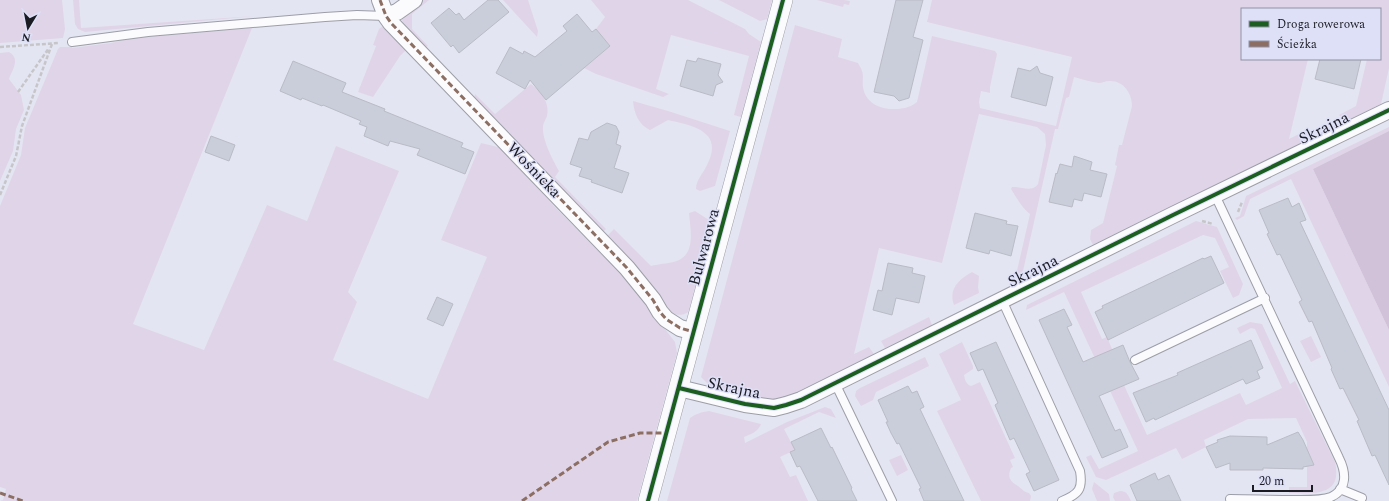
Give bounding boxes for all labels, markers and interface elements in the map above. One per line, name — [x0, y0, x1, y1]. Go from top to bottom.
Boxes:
north arrow — [8, 8, 48, 48]
legend — [1241, 8, 1381, 60]
text: Droga rowerowa — [1277, 15, 1365, 34]
text: N — [20, 28, 32, 47]
text: Ścieżka — [1277, 35, 1317, 54]
street label: Skrajna — [1295, 105, 1354, 151]
street label: Wośnicka — [501, 137, 567, 203]
street label: Bulwarowa — [682, 206, 726, 288]
street label: Skrajna — [1004, 248, 1063, 294]
street label: Skrajna — [705, 371, 763, 405]
scale bar — [1253, 467, 1312, 493]
text: 20 m — [1259, 472, 1284, 491]

